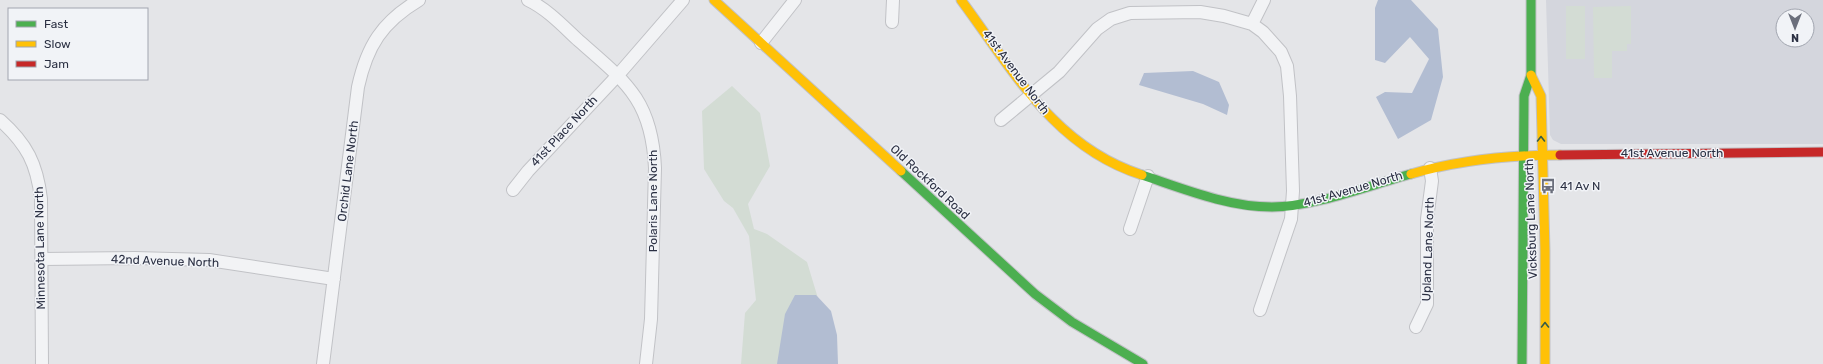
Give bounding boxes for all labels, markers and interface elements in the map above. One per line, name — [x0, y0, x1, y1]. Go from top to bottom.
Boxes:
legend — [8, 8, 148, 80]
north arrow — [1775, 8, 1815, 48]
text: Fast — [44, 17, 68, 31]
street label: 41st Avenue North — [980, 27, 1052, 117]
text: N — [1791, 31, 1799, 44]
text: Slow — [44, 37, 71, 51]
text: Jam — [44, 57, 69, 71]
street label: 41st Place North — [528, 93, 600, 169]
street label: Orchid Lane North — [335, 120, 361, 222]
one-way arrow — [1537, 136, 1545, 142]
street label: Old Rockford Road — [888, 142, 972, 222]
street label: 41st Avenue North — [1621, 146, 1723, 160]
street label: Polaris Lane North — [646, 150, 660, 252]
street label: Vicksburg Lane North — [1522, 159, 1540, 279]
street label: 41st Avenue North — [1302, 168, 1404, 210]
bus stop icon: 41 Av N — [1539, 177, 1557, 195]
place label: 41 Av N — [1560, 179, 1600, 193]
street label: Minnesota Lane North — [32, 186, 48, 310]
street label: Upland Lane North — [1419, 197, 1437, 301]
street label: 42nd Avenue North — [111, 252, 219, 270]
one-way arrow — [1541, 322, 1549, 328]

